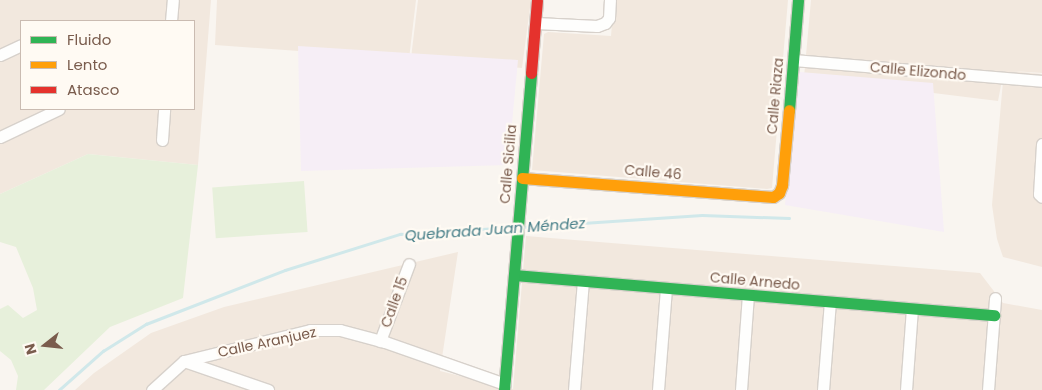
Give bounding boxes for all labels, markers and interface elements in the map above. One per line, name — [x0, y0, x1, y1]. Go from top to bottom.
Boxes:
legend — [20, 20, 195, 110]
text: Fluido — [67, 29, 111, 50]
text: Lento — [67, 54, 107, 75]
street label: Calle Riaza — [763, 57, 787, 135]
street label: Calle Elizondo — [869, 58, 967, 84]
text: Atasco — [67, 79, 119, 100]
street label: Calle Sicilia — [496, 124, 520, 204]
street label: Calle 46 — [624, 161, 682, 183]
water label: Quebrada Juan Méndez — [404, 214, 586, 244]
street label: Calle Arnedo — [709, 269, 801, 293]
street label: Calle 15 — [377, 274, 411, 330]
north arrow — [20, 320, 70, 370]
street label: Calle Aranjuez — [216, 323, 318, 361]
text: N — [20, 341, 42, 357]

